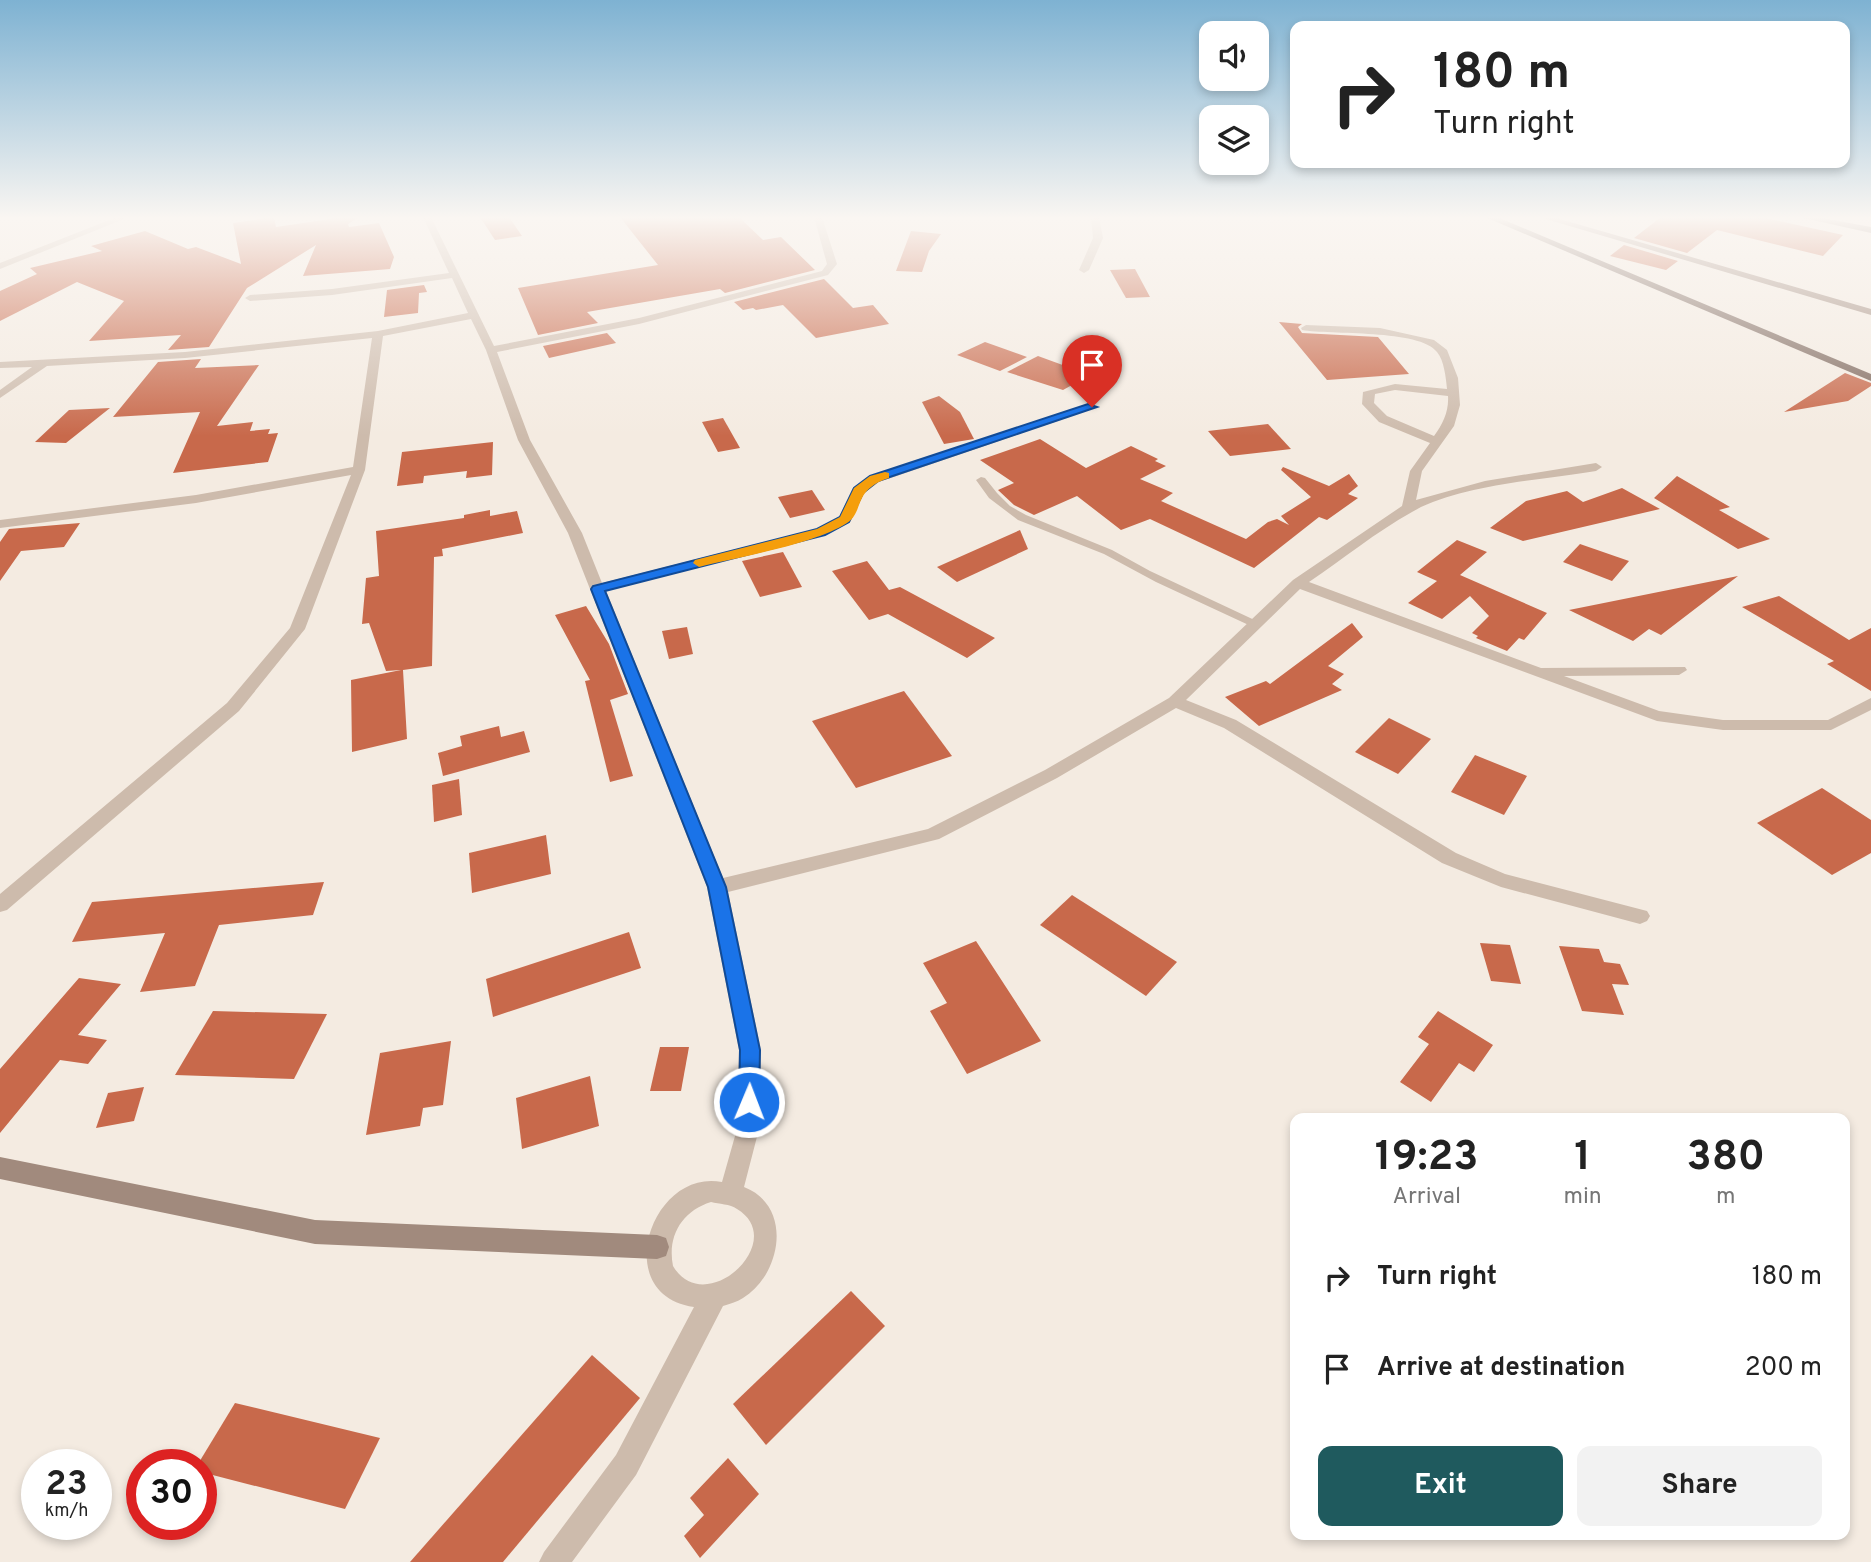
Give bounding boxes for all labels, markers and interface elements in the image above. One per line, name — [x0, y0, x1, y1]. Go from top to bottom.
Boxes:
map controls — [1199, 21, 1269, 175]
button: sound — [1199, 21, 1269, 91]
text: 180 m — [1433, 44, 1570, 106]
icon: right — [1318, 49, 1409, 140]
button: layers — [1199, 105, 1269, 175]
text: Turn right — [1433, 105, 1575, 145]
pin — [1062, 335, 1122, 407]
icon: arrive — [1073, 346, 1111, 384]
position arrow — [712, 1065, 786, 1139]
text: 19:23 — [1375, 1132, 1479, 1185]
text: 1 — [1574, 1132, 1591, 1185]
text: 380 — [1687, 1132, 1765, 1185]
text: Arrival — [1392, 1183, 1461, 1212]
text: min — [1563, 1183, 1602, 1212]
text: m — [1716, 1183, 1736, 1212]
icon: right — [1318, 1259, 1356, 1297]
text: Turn right — [1377, 1261, 1497, 1294]
text: 180 m — [1752, 1261, 1822, 1294]
icon: arrive — [1318, 1350, 1356, 1388]
text: Arrive at destination — [1377, 1352, 1625, 1385]
text: 200 m — [1745, 1352, 1822, 1385]
button: Exit — [1318, 1446, 1563, 1526]
button: Share — [1577, 1446, 1822, 1526]
speed limit sign: 30 — [126, 1449, 217, 1540]
text: 23 — [45, 1463, 88, 1507]
text: km/h — [45, 1500, 88, 1523]

